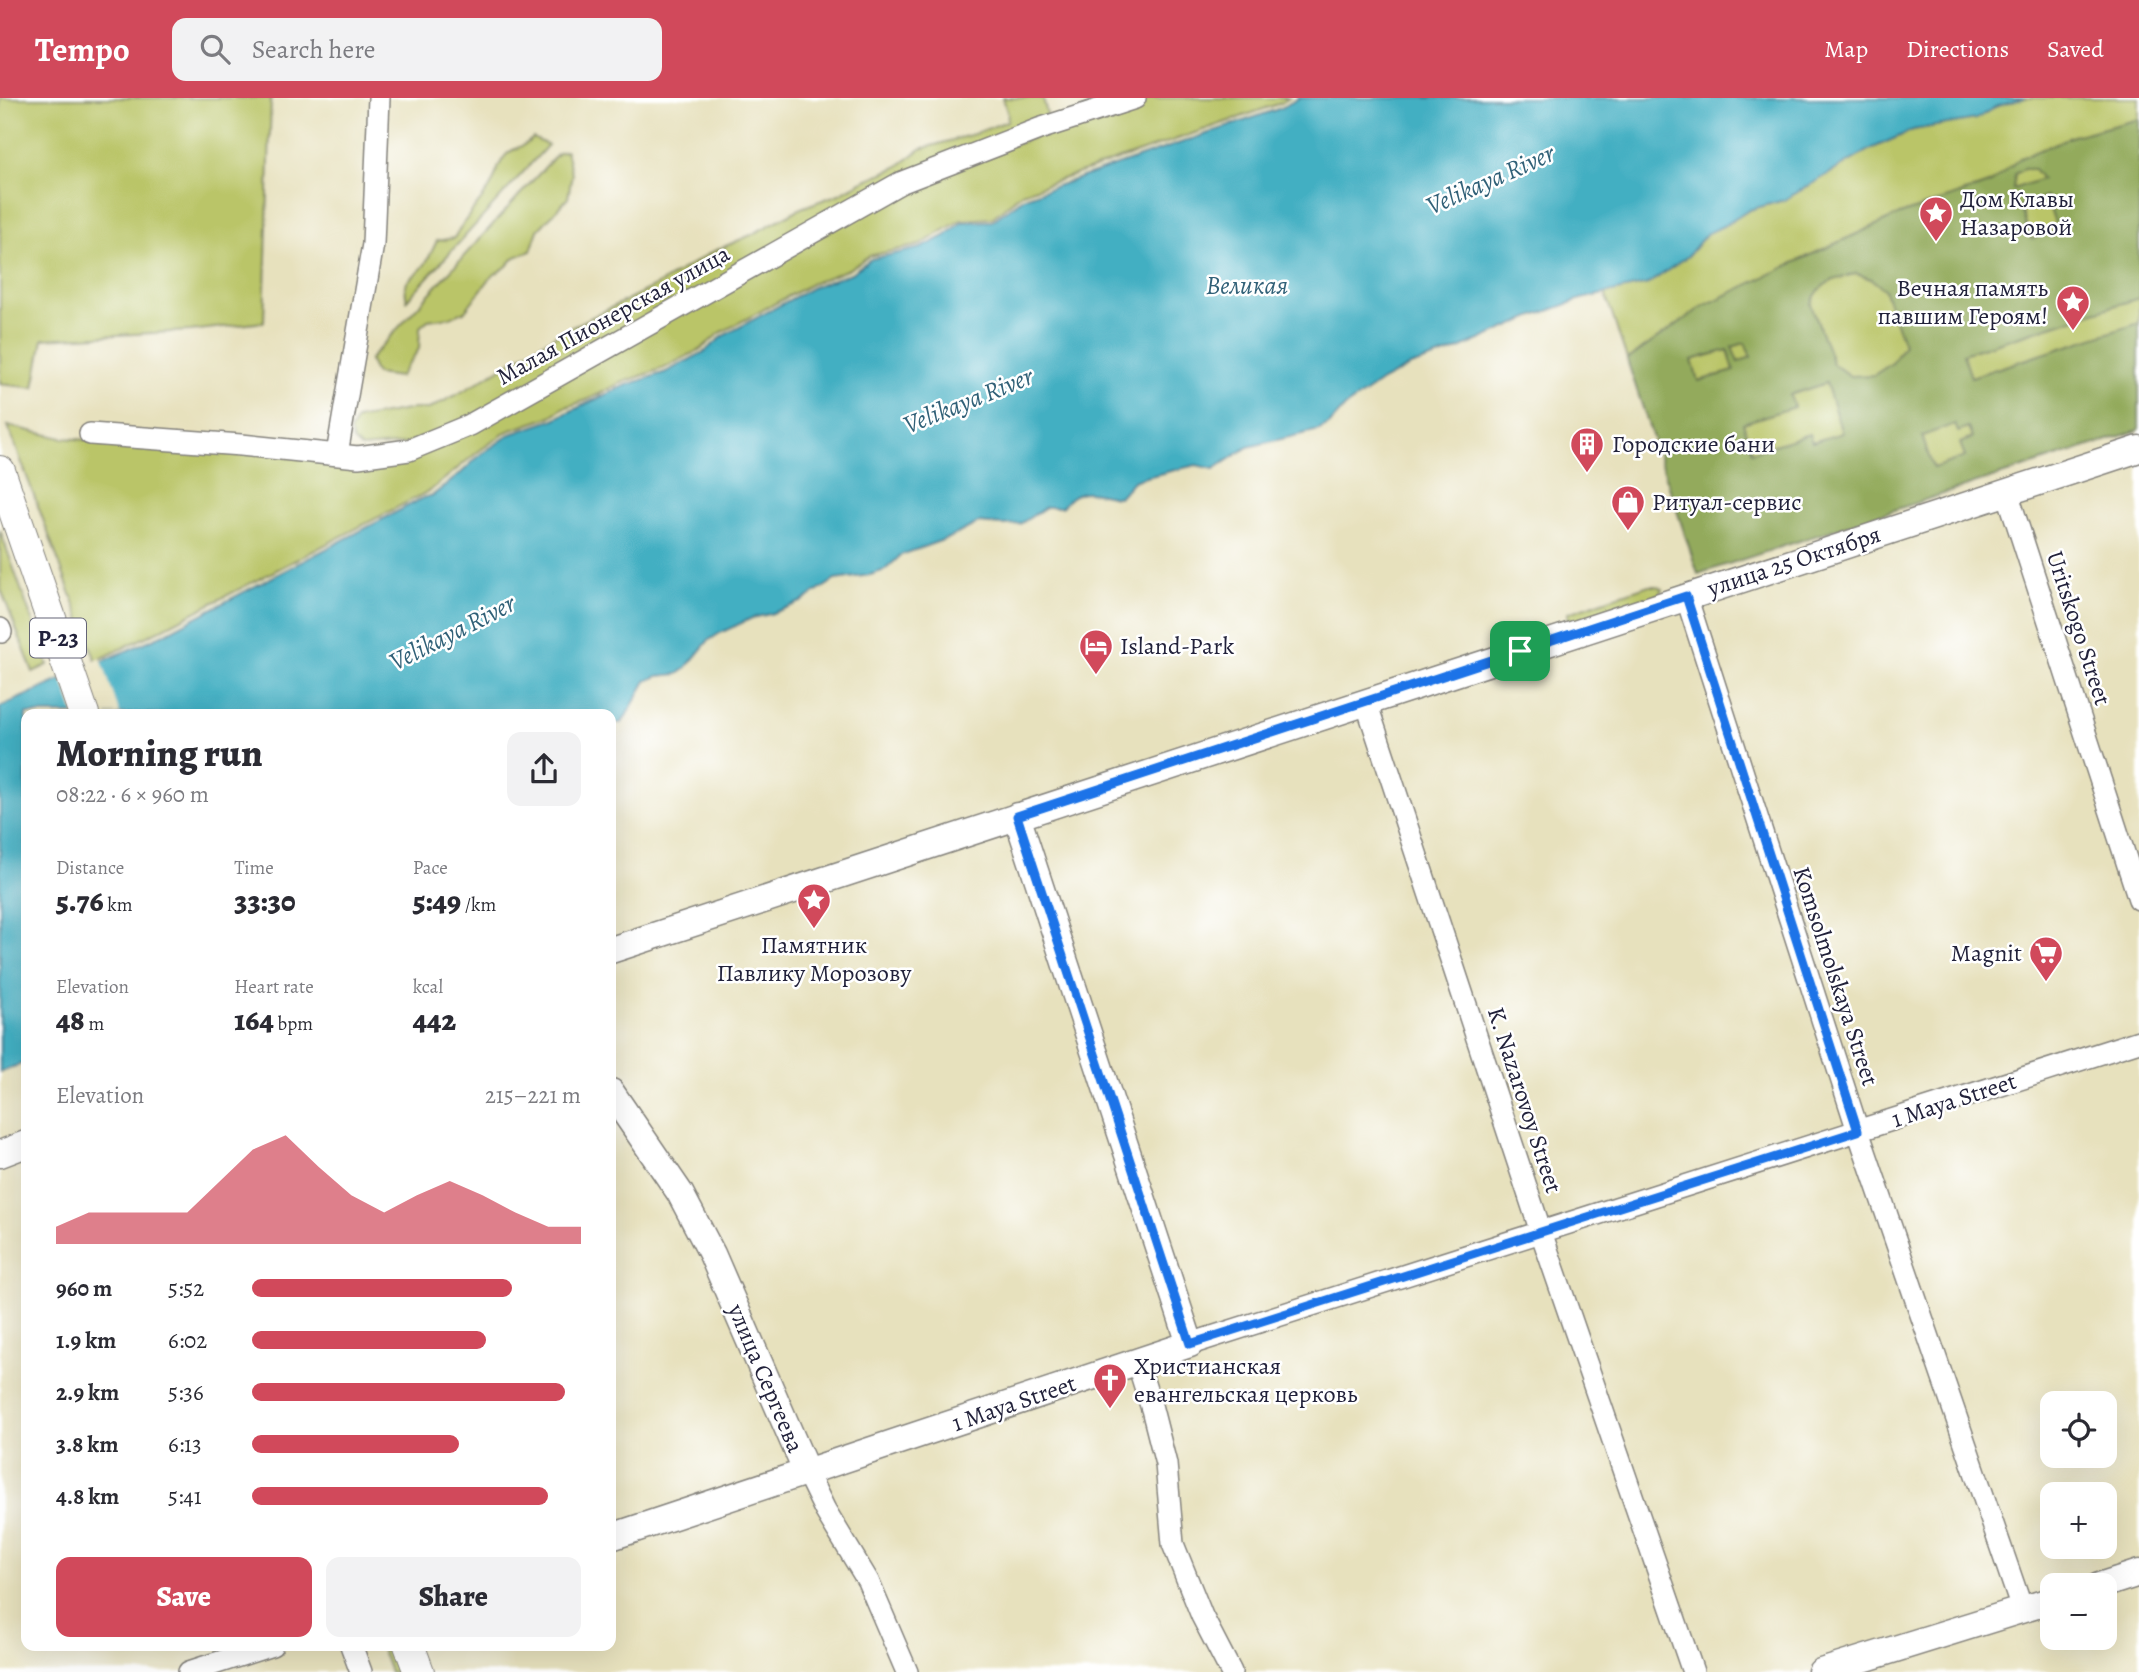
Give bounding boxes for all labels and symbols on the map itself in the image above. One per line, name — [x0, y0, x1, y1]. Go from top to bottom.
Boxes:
water label: Velikaya River — [1420, 135, 1561, 223]
place label: Дом Клавы Назаровой — [1960, 183, 2074, 243]
place icon: Дом Клавы Назаровой — [1917, 194, 1955, 243]
street label: Малая Пионерская улица — [491, 237, 735, 393]
water label: Великая — [1206, 268, 1289, 303]
place label: Вечная память павшим Героям! — [1877, 272, 2049, 332]
place icon: Вечная память павшим Героям! — [2054, 283, 2092, 332]
water label: Velikaya River — [898, 358, 1039, 442]
building icon: Городские бани — [1568, 425, 1606, 474]
place label: Городские бани — [1612, 428, 1775, 460]
shop icon: Ритуал-сервис — [1609, 483, 1647, 532]
place label: Ритуал-сервис — [1652, 486, 1802, 518]
street label: улица 25 Октября — [1702, 518, 1885, 604]
street label: Uritskogo Street — [2039, 547, 2119, 709]
water label: Velikaya River — [383, 585, 522, 679]
road number: Р-23 — [30, 618, 86, 658]
pin — [1490, 621, 1550, 681]
hotel icon: Island-Park — [1077, 627, 1115, 676]
place label: Island-Park — [1120, 630, 1234, 662]
street label: Komsolmolskaya Street — [1785, 862, 1887, 1090]
place icon: Памятник Павлику Морозову — [795, 881, 833, 930]
place label: Памятник Павлику Морозову — [717, 929, 911, 989]
supermarket icon: Magnit — [2027, 934, 2065, 983]
place label: Magnit — [1951, 937, 2022, 969]
street label: K. Nazarovoy Street — [1480, 1003, 1570, 1197]
street label: 1 Maya Street — [1888, 1065, 2020, 1135]
street label: улица Сергеева — [720, 1298, 812, 1457]
place label: Христианская евангельская церковь — [1134, 1350, 1358, 1410]
church icon: Христианская евангельская церковь — [1091, 1361, 1129, 1410]
street label: 1 Maya Street — [948, 1367, 1080, 1439]

